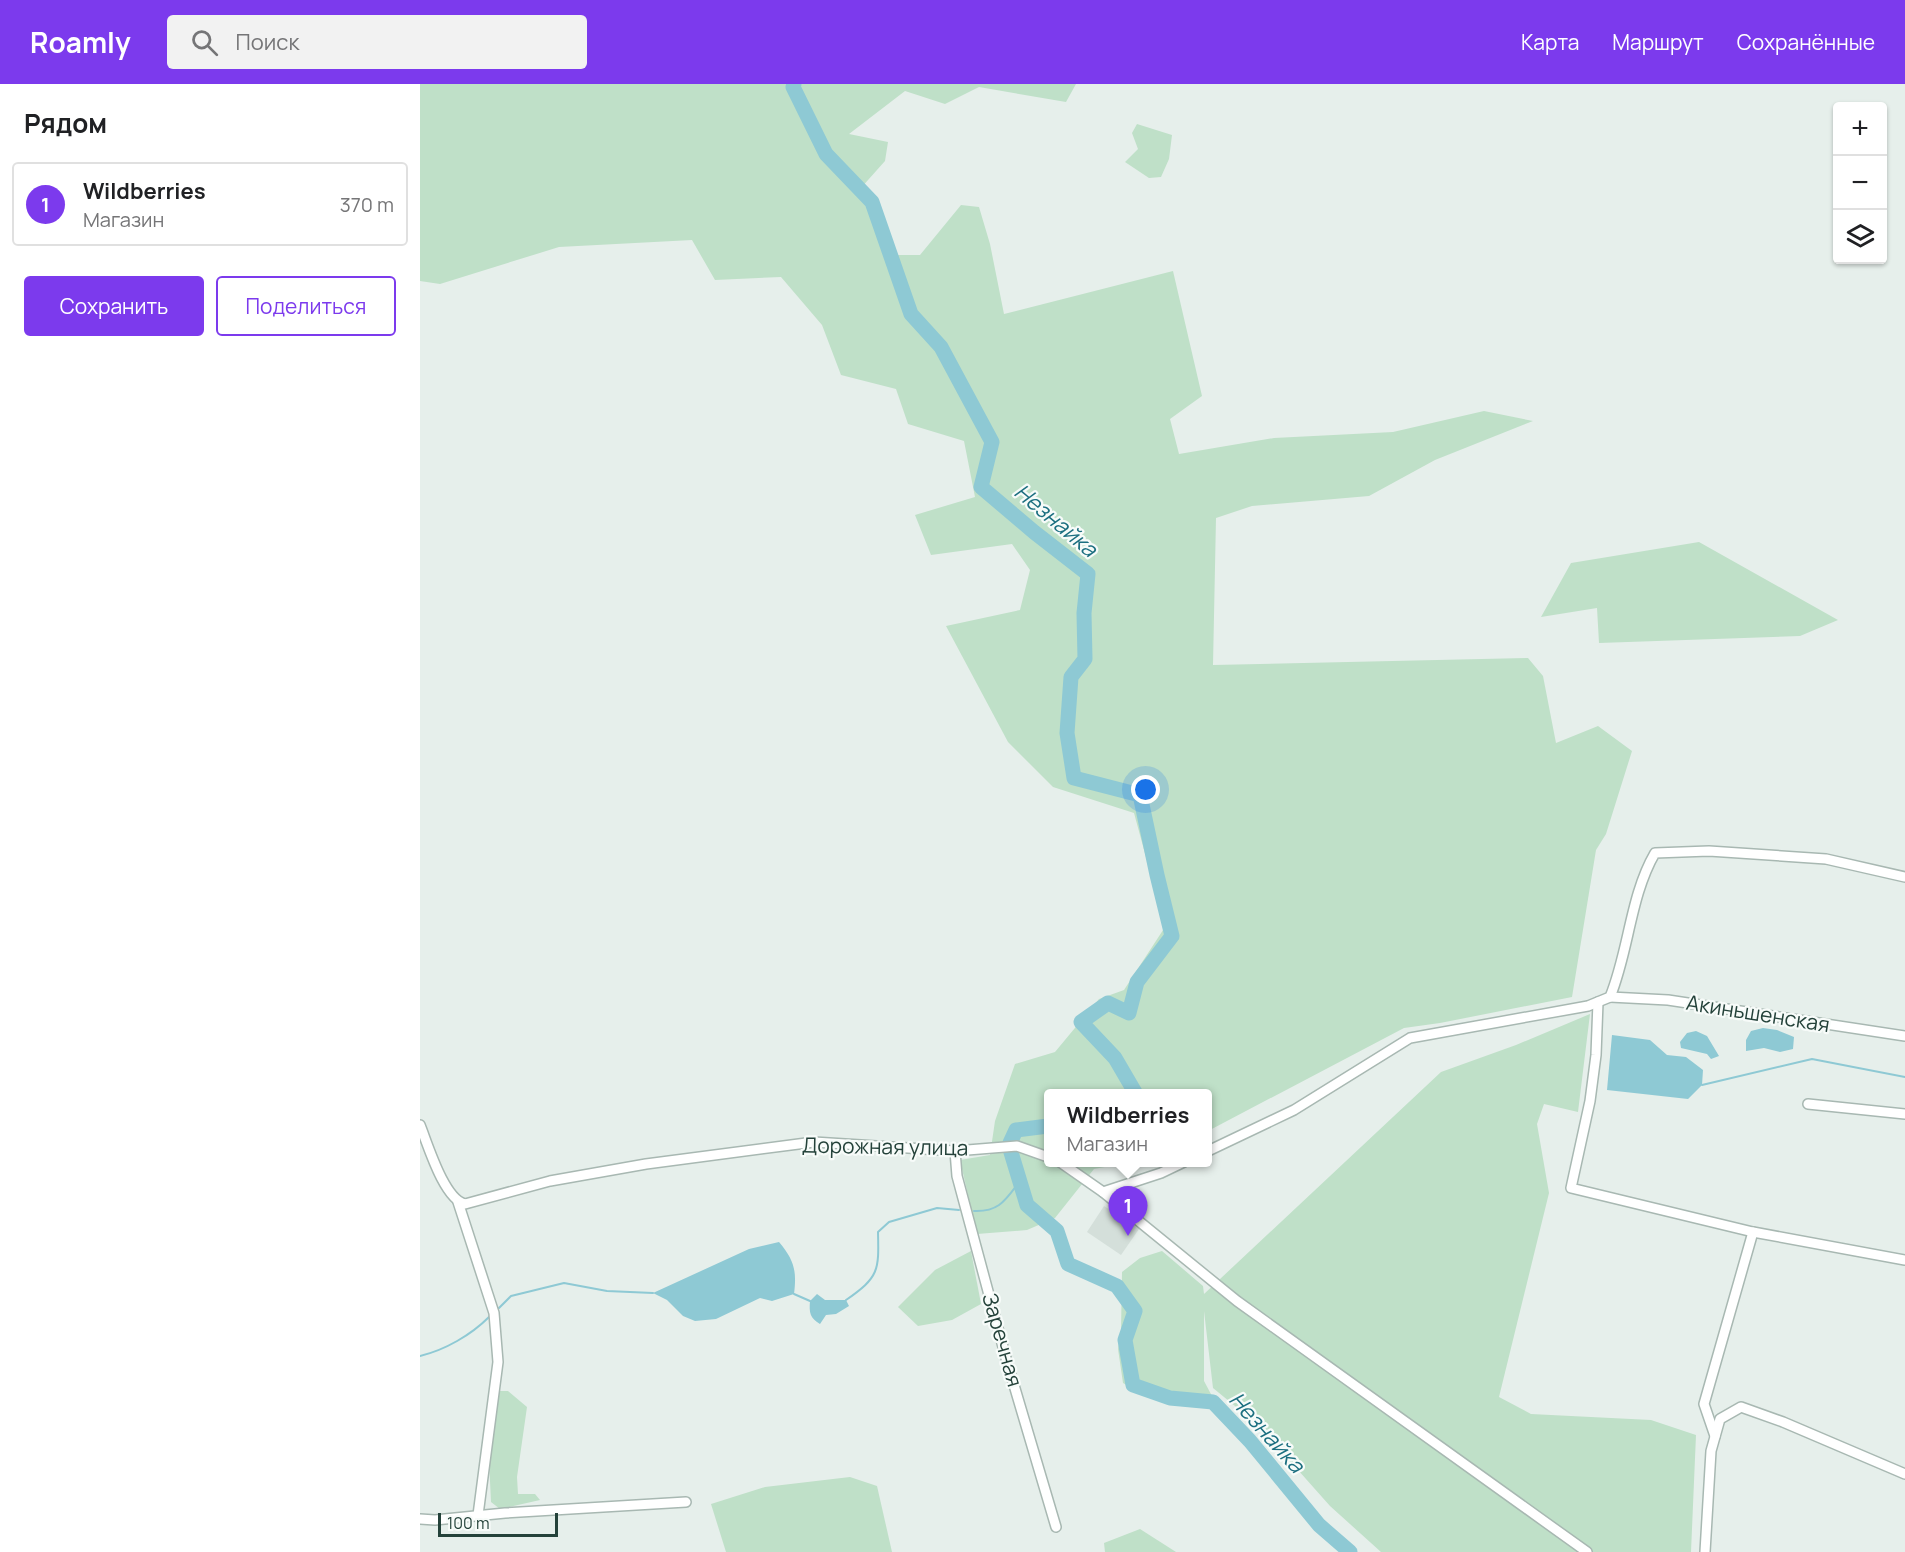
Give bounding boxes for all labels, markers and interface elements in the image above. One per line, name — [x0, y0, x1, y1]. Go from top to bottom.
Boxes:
search box — [167, 15, 587, 69]
text: Roamly — [30, 23, 131, 61]
icon: search — [188, 26, 221, 59]
text: Поиск — [236, 27, 299, 57]
text: Карта — [1521, 28, 1579, 56]
text: Маршрут — [1612, 28, 1704, 56]
text: Сохранённые — [1737, 28, 1875, 56]
map controls — [1833, 102, 1887, 264]
button: + — [1833, 102, 1887, 156]
text: Рядом — [24, 105, 107, 141]
button: − — [1833, 156, 1887, 210]
text: Wildberries — [83, 176, 206, 206]
text: 1 — [41, 191, 50, 218]
text: 370 m — [340, 191, 394, 218]
text: Магазин — [83, 206, 164, 233]
button: layers — [1833, 210, 1887, 264]
button: Сохранить — [24, 276, 204, 336]
button: Поделиться — [216, 276, 396, 336]
water label: Незнайка — [1008, 477, 1105, 565]
your location — [1131, 775, 1160, 804]
street label: Акиньшенская — [1684, 988, 1832, 1038]
popup — [1044, 1089, 1212, 1167]
text: Wildberries — [1067, 1100, 1189, 1130]
text: Магазин — [1067, 1130, 1148, 1157]
street label: Дорожная улица — [802, 1131, 968, 1161]
pin: 1 — [1108, 1186, 1148, 1236]
street label: Заречная — [976, 1290, 1030, 1390]
water label: Незнайка — [1223, 1385, 1313, 1480]
scale bar — [438, 1510, 558, 1538]
text: 100 m — [447, 1512, 490, 1534]

